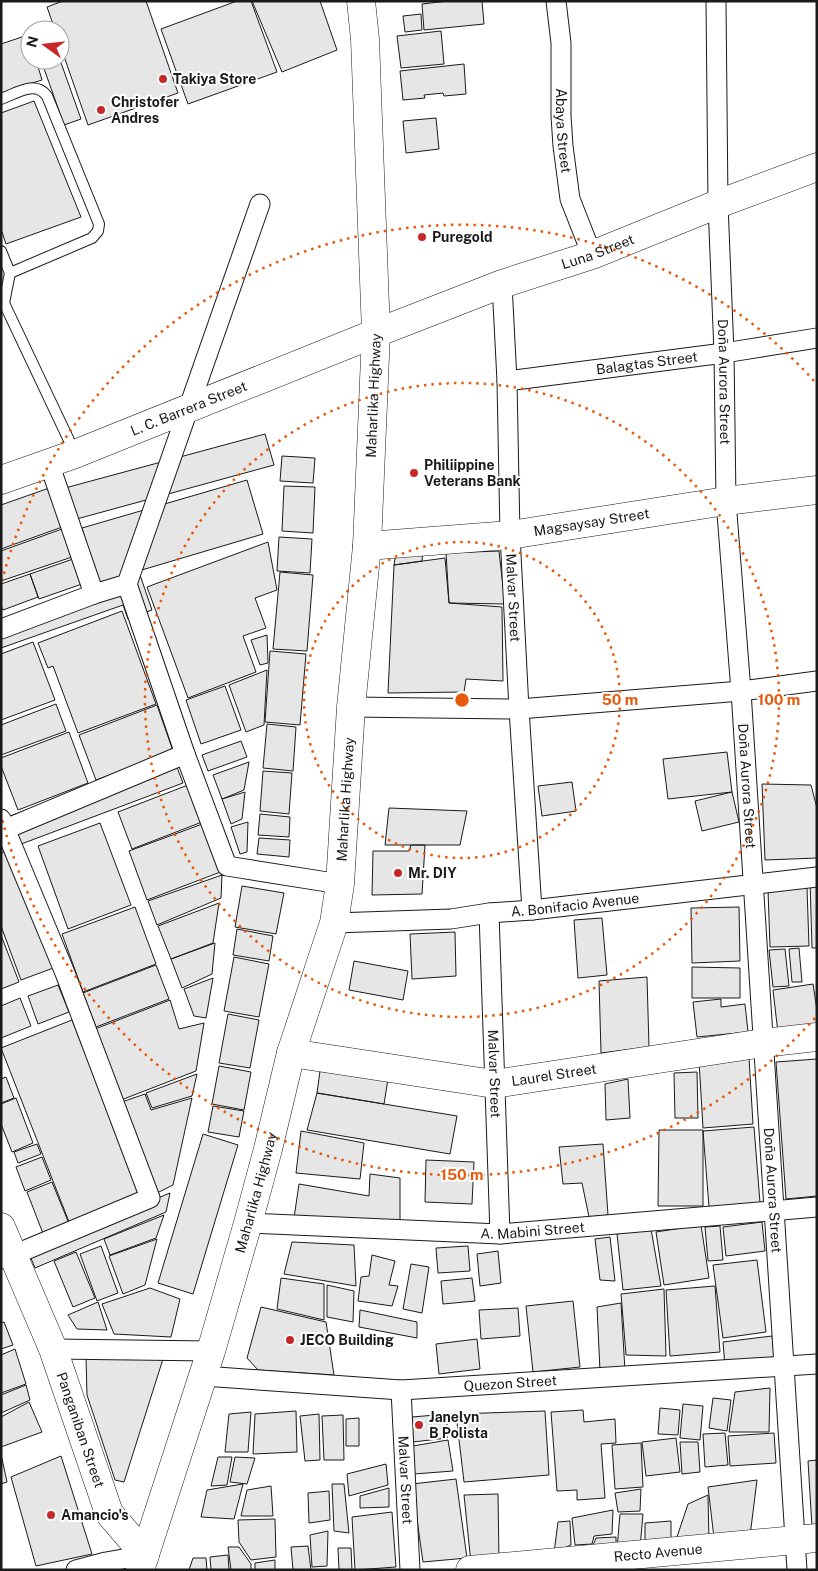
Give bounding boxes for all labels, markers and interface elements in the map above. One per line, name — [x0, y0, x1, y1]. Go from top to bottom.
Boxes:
north arrow — [20, 20, 70, 70]
text: N — [23, 34, 42, 49]
place label: Takiya Store — [173, 71, 256, 87]
marker: Takiya Store — [157, 73, 169, 85]
street label: Abaya Street — [553, 88, 574, 174]
place label: Christofer Andres — [111, 94, 179, 126]
marker: Christofer Andres — [95, 104, 107, 116]
place label: Puregold — [432, 229, 493, 245]
marker: Puregold — [416, 231, 428, 243]
street label: Luna Street — [559, 231, 636, 272]
street label: Doña Aurora Street — [715, 319, 733, 445]
street label: Maharlika Highway — [363, 332, 384, 458]
street label: Balagtas Street — [595, 348, 699, 377]
street label: L. C. Barrera Street — [128, 378, 249, 439]
place label: Philiippine Veterans Bank — [424, 457, 521, 489]
marker: Philiippine Veterans Bank — [408, 467, 420, 479]
street label: Magsaysay Street — [533, 505, 651, 539]
street label: Malvar Street — [503, 553, 524, 642]
centre of rings — [453, 691, 471, 709]
text: 50 m — [602, 691, 638, 708]
text: 100 m — [758, 691, 800, 708]
street label: Doña Aurora Street — [735, 723, 759, 849]
street label: Maharlika Highway — [333, 736, 357, 862]
place label: Mr. DIY — [408, 865, 457, 881]
marker: Mr. DIY — [392, 867, 404, 879]
street label: A. Bonifacio Avenue — [510, 890, 640, 919]
street label: Malvar Street — [485, 1029, 504, 1118]
street label: Laurel Street — [510, 1060, 598, 1089]
street label: Doña Aurora Street — [761, 1127, 785, 1253]
street label: Maharlika Highway — [232, 1130, 280, 1255]
text: 150 m — [440, 1166, 484, 1183]
street label: A. Mabini Street — [480, 1219, 585, 1242]
place label: JECO Building — [300, 1332, 394, 1348]
marker: JECO Building — [284, 1334, 296, 1346]
street label: Panganiban Street — [53, 1370, 108, 1490]
street label: Quezon Street — [463, 1372, 557, 1394]
place label: Janelyn B Polista — [429, 1409, 488, 1441]
marker: Janelyn B Polista — [413, 1419, 425, 1431]
street label: Malvar Street — [395, 1435, 416, 1525]
place label: Amancio's — [61, 1507, 129, 1523]
marker: Amancio's — [45, 1509, 57, 1521]
street label: Recto Avenue — [613, 1541, 703, 1565]

